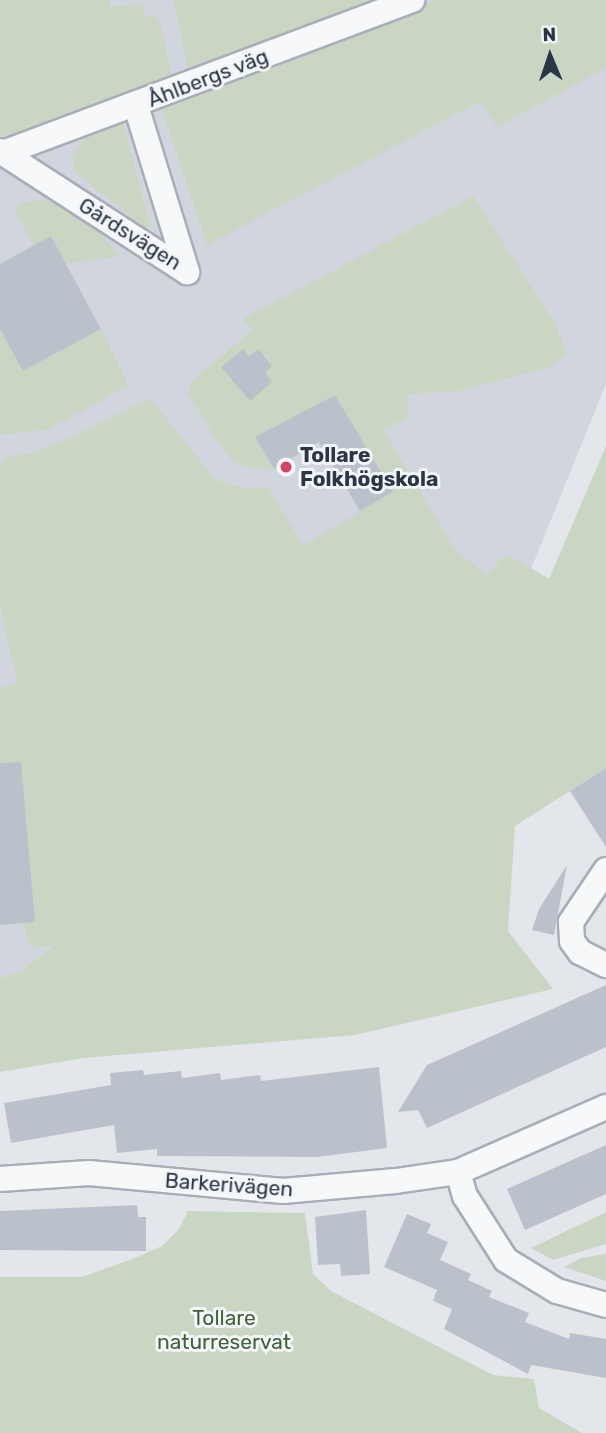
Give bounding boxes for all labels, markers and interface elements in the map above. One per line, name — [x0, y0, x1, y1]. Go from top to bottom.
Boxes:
north arrow — [515, 21, 585, 91]
text: N — [542, 23, 556, 46]
street label: Åhlbergs väg — [144, 43, 272, 113]
street label: Gårdsvägen — [74, 192, 186, 276]
place label: Tollare Folkhögskola — [300, 442, 438, 492]
marker: Tollare Folkhögskola — [278, 459, 294, 475]
street label: Barkerivägen — [164, 1168, 294, 1202]
park label: Tollare naturreservat — [157, 1305, 291, 1355]

